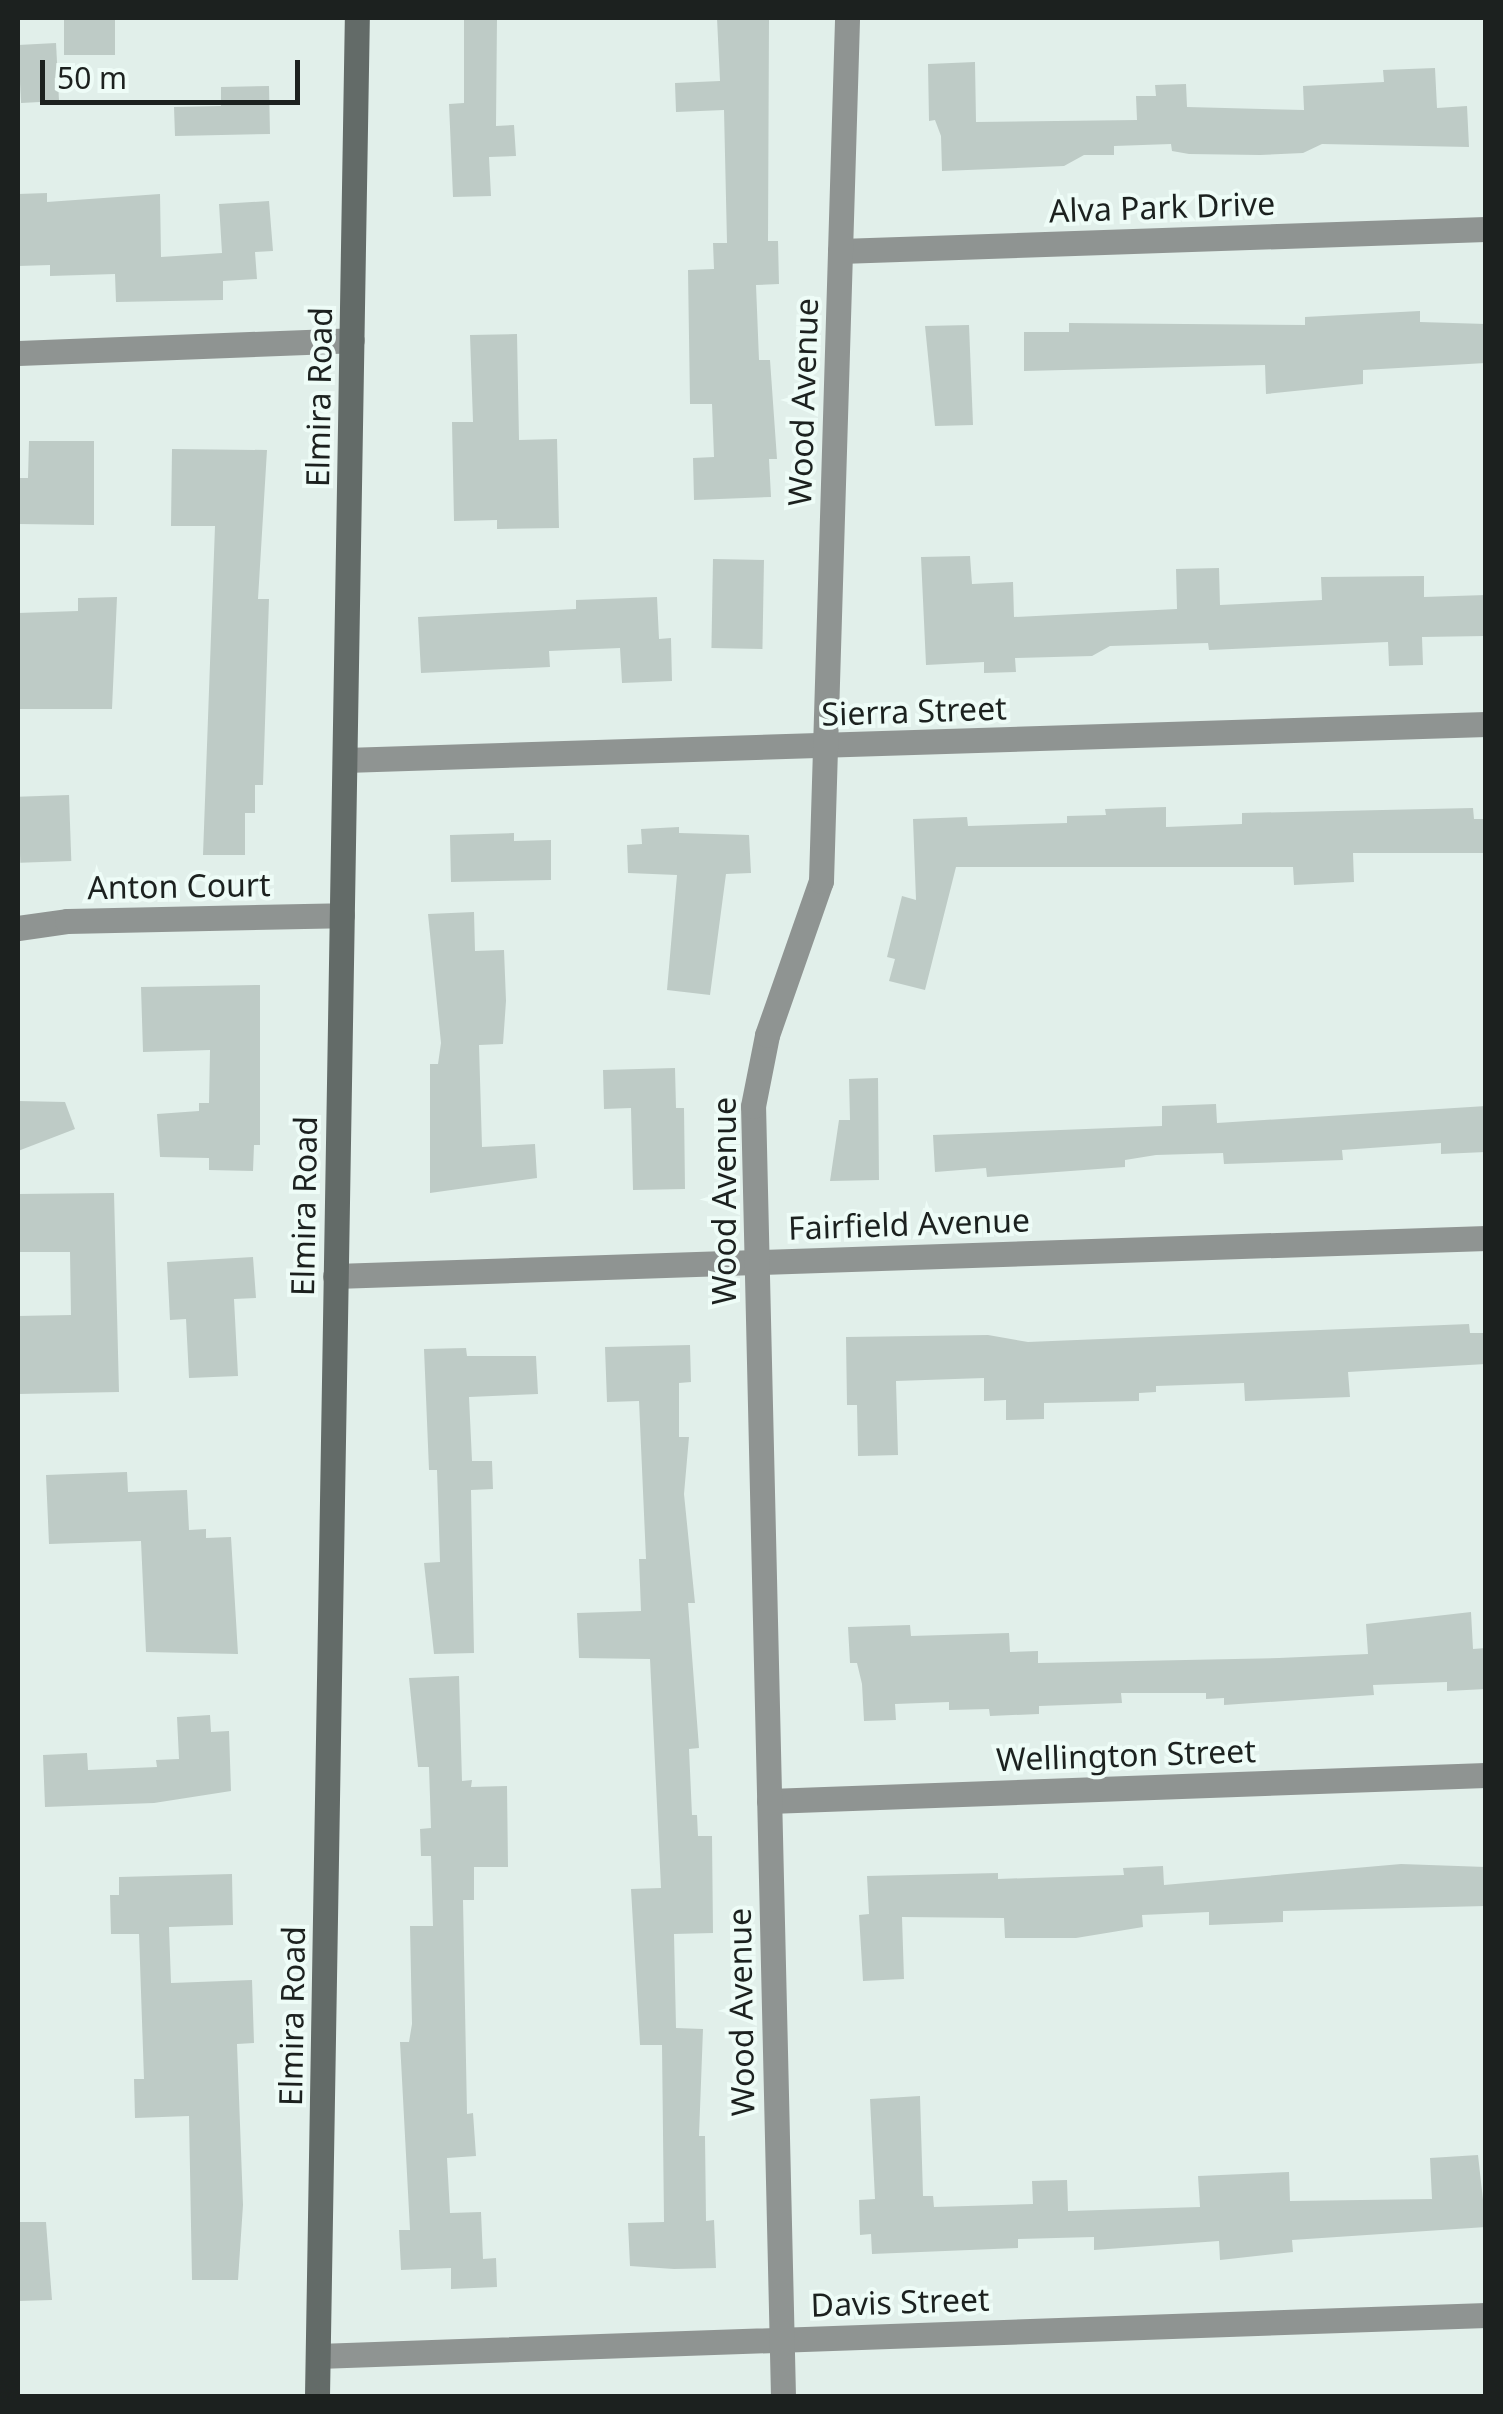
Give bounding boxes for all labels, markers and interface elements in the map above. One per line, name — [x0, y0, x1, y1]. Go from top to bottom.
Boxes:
scale bar — [45, 40, 305, 102]
text: 50 m — [57, 57, 127, 98]
street label: Alva Park Drive — [1048, 184, 1276, 230]
street label: Wood Avenue — [780, 297, 826, 507]
street label: Elmira Road — [298, 307, 340, 487]
street label: Sierra Street — [821, 689, 1007, 733]
street label: Anton Court — [87, 865, 271, 907]
street label: Wood Avenue — [705, 1097, 743, 1305]
street label: Elmira Road — [283, 1116, 325, 1296]
street label: Fairfield Avenue — [787, 1201, 1031, 1247]
street label: Wellington Street — [996, 1731, 1256, 1779]
street label: Wood Avenue — [720, 1908, 762, 2116]
street label: Elmira Road — [271, 1926, 313, 2106]
street label: Davis Street — [810, 2280, 990, 2324]

